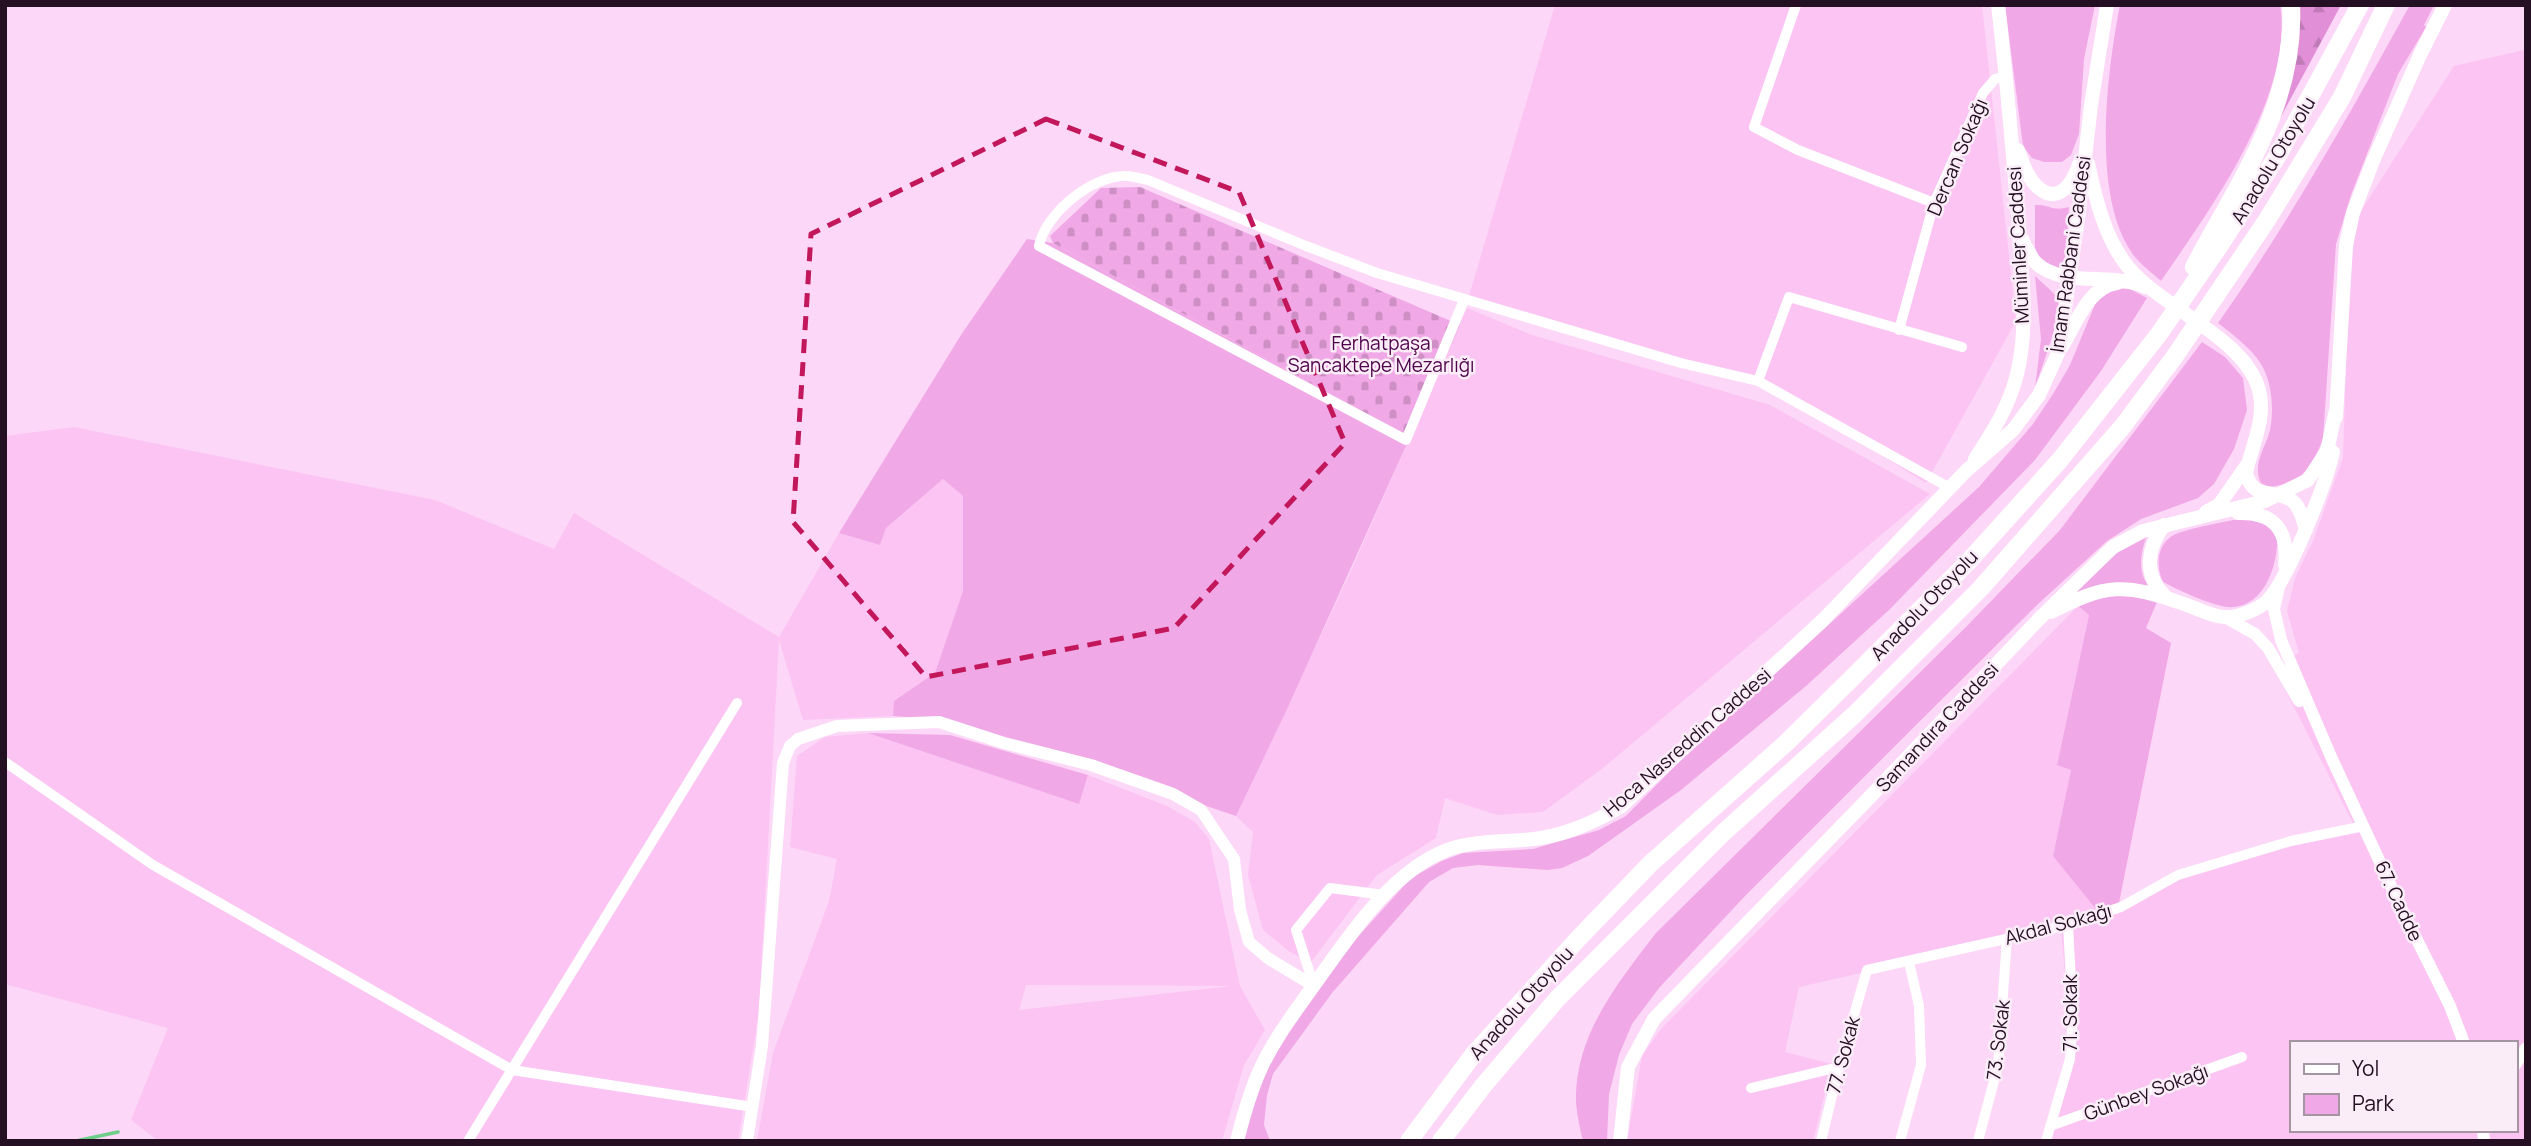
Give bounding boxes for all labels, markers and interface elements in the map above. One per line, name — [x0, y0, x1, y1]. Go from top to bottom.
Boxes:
street label: Anadolu Otoyolu — [2225, 91, 2321, 229]
street label: Dercan Sokağı — [1921, 94, 1993, 220]
street label: İmam Rabbani Caddesi — [2043, 154, 2097, 354]
street label: Müminler Caddesi — [2001, 166, 2035, 324]
park label: Ferhatpaşa Sancaktepe Mezarlığı — [1288, 330, 1474, 378]
street label: Anadolu Otoyolu — [1865, 544, 1983, 666]
street label: Samandıra Caddesi — [1870, 656, 2004, 798]
street label: Hoca Nasreddin Caddesi — [1597, 662, 1777, 822]
street label: 67. Cadde — [2369, 856, 2429, 946]
street label: Akdal Sokağı — [2002, 897, 2114, 951]
street label: Anadolu Otoyolu — [1463, 941, 1579, 1065]
street label: 71. Sokak — [2057, 974, 2083, 1052]
street label: 73. Sokak — [1980, 998, 2016, 1082]
street label: 77. Sokak — [1820, 1013, 1866, 1097]
legend — [2290, 1041, 2517, 1132]
text: Yol — [2352, 1054, 2379, 1082]
street label: Günbey Sokağı — [2080, 1057, 2212, 1127]
text: Park — [2352, 1089, 2394, 1117]

